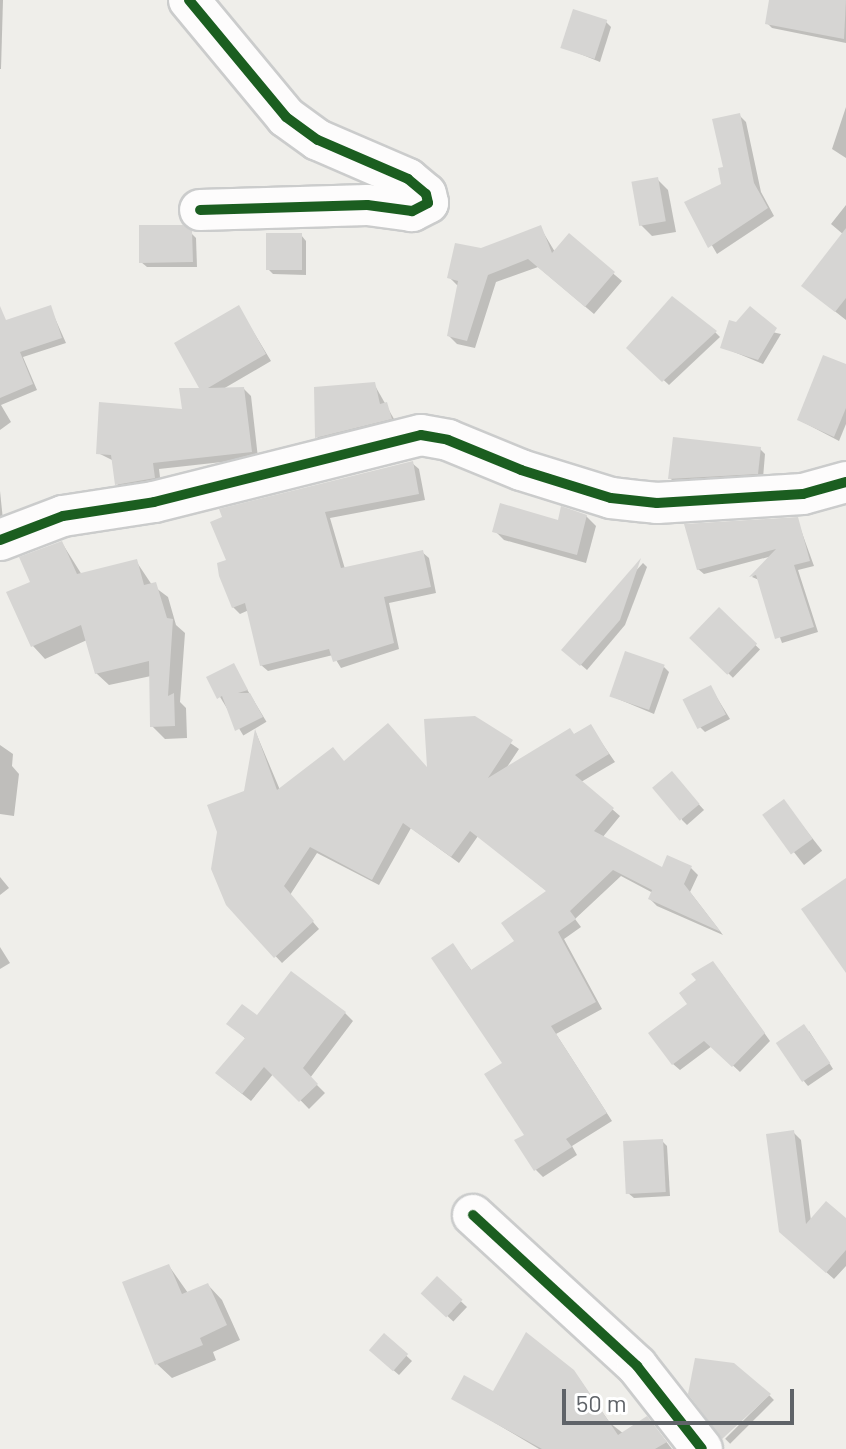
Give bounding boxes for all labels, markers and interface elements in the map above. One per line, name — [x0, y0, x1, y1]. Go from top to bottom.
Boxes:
scale bar — [566, 1373, 798, 1423]
text: 50 m — [576, 1388, 627, 1417]

